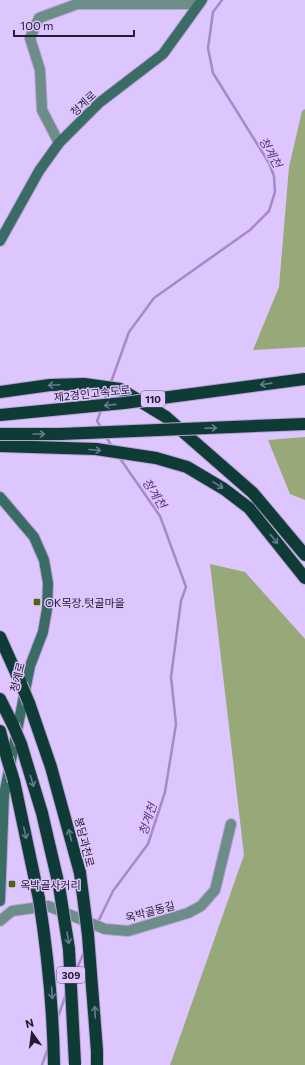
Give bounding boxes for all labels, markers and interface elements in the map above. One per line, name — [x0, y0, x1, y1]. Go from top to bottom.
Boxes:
scale bar — [14, 12, 134, 38]
text: 100 m — [20, 18, 54, 32]
street label: 청계로 — [67, 88, 99, 118]
water label: 청계천 — [257, 134, 286, 172]
one-way arrow — [260, 380, 273, 388]
one-way arrow — [48, 381, 61, 389]
street label: 제2경인고속도로 — [53, 383, 131, 403]
road number: 110 — [141, 391, 165, 407]
one-way arrow — [104, 401, 117, 408]
one-way arrow — [204, 424, 217, 432]
one-way arrow — [32, 430, 45, 438]
one-way arrow — [88, 446, 101, 453]
water label: 청계천 — [140, 475, 171, 512]
one-way arrow — [212, 482, 224, 490]
one-way arrow — [269, 533, 278, 544]
place label: OK목장.텃골마을 — [45, 596, 125, 609]
marker: OK목장.텃골마을 — [32, 597, 42, 607]
street label: 청계로 — [7, 661, 27, 693]
one-way arrow — [29, 775, 36, 788]
water label: 청계천 — [135, 799, 159, 837]
street label: 봉담과천로 — [73, 816, 97, 868]
one-way arrow — [21, 826, 29, 839]
one-way arrow — [66, 829, 73, 842]
place label: 옥박골사거리 — [20, 878, 81, 891]
marker: 옥박골사거리 — [7, 879, 17, 889]
street label: 옥박골동길 — [124, 898, 176, 924]
one-way arrow — [64, 931, 72, 944]
road number: 309 — [57, 967, 85, 983]
one-way arrow — [48, 986, 55, 999]
one-way arrow — [91, 1006, 98, 1019]
north arrow — [12, 1013, 52, 1053]
text: N — [24, 1016, 35, 1030]

